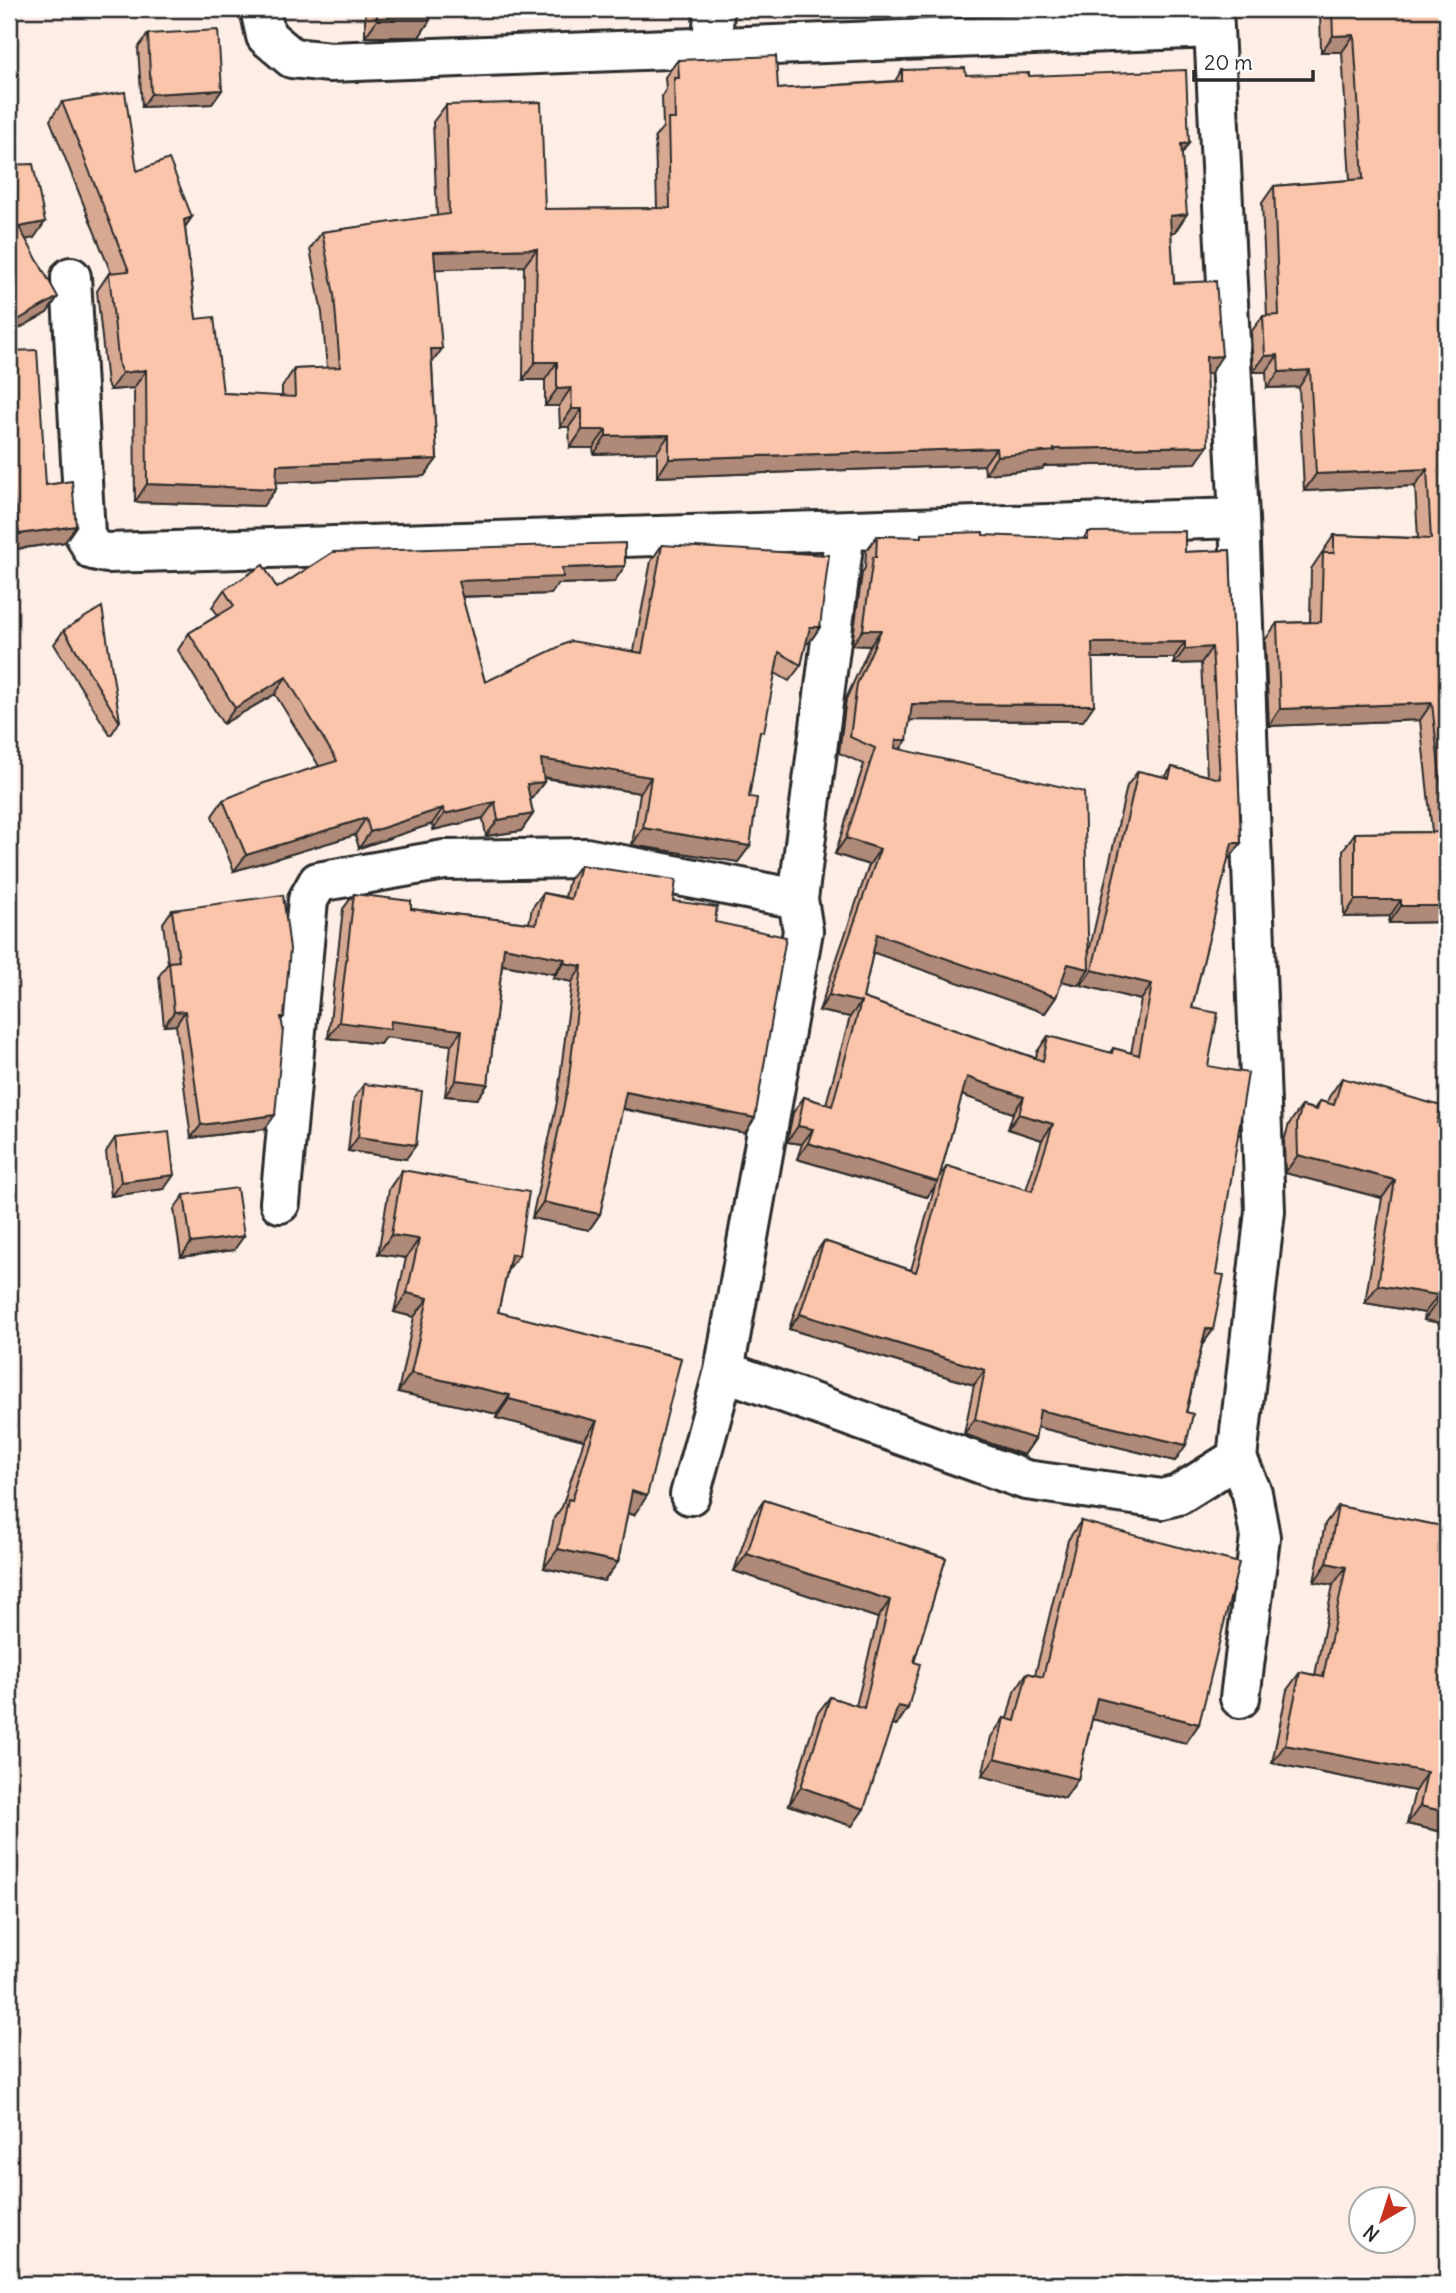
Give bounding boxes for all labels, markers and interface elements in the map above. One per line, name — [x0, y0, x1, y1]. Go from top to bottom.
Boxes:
scale bar — [1194, 38, 1312, 82]
text: 20 m — [1204, 49, 1253, 76]
north arrow — [1348, 2184, 1418, 2254]
text: N — [1359, 2220, 1384, 2247]

